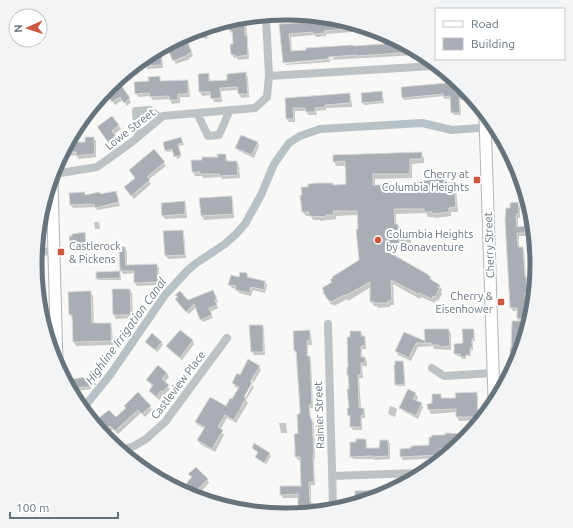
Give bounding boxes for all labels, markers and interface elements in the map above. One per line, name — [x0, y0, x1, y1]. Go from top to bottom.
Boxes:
north arrow — [8, 8, 48, 48]
legend — [435, 8, 565, 60]
text: Road — [471, 17, 499, 30]
text: N — [12, 24, 24, 33]
text: Building — [471, 37, 515, 50]
street label: Lowe Street — [103, 105, 158, 152]
place label: Cherry at Columbia Heights — [382, 168, 470, 193]
marker: Cherry at Columbia Heights — [472, 175, 482, 185]
street label: Cherry Street — [482, 211, 496, 278]
place label: Columbia Heights by Bonaventure — [386, 228, 473, 253]
marker: Columbia Heights by Bonaventure — [373, 235, 383, 245]
place label: Castlerock & Pickens — [69, 240, 121, 265]
marker: Castlerock & Pickens — [56, 247, 66, 257]
water label: Highline Irrigation Canal — [83, 275, 169, 386]
place label: Cherry & Eisenhower — [436, 290, 494, 315]
marker: Cherry & Eisenhower — [496, 297, 506, 307]
street label: Castleview Place — [149, 349, 207, 421]
street label: Rainier Street — [312, 380, 326, 449]
scale bar — [10, 494, 118, 520]
text: 100 m — [16, 501, 49, 514]

